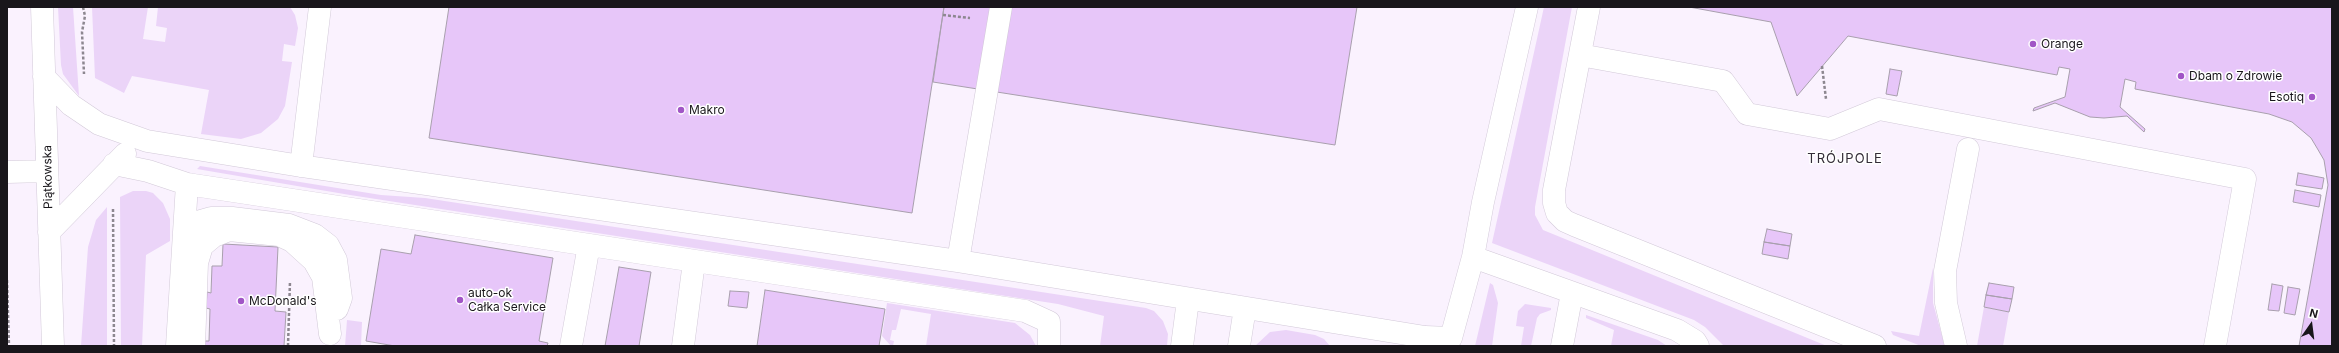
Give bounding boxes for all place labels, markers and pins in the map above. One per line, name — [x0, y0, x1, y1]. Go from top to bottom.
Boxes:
place label: Orange — [2041, 37, 2083, 51]
marker: Orange — [2028, 39, 2038, 49]
place label: Dbam o Zdrowie — [2189, 69, 2282, 83]
marker: Dbam o Zdrowie — [2176, 71, 2186, 81]
place label: Esotiq — [2269, 90, 2304, 104]
marker: Esotiq — [2307, 92, 2317, 102]
place label: Makro — [689, 103, 725, 117]
marker: Makro — [676, 105, 686, 115]
place label: auto-ok Całka Service — [468, 286, 546, 314]
place label: McDonald's — [249, 294, 317, 308]
marker: auto-ok Całka Service — [455, 295, 465, 305]
marker: McDonald's — [236, 296, 246, 306]

